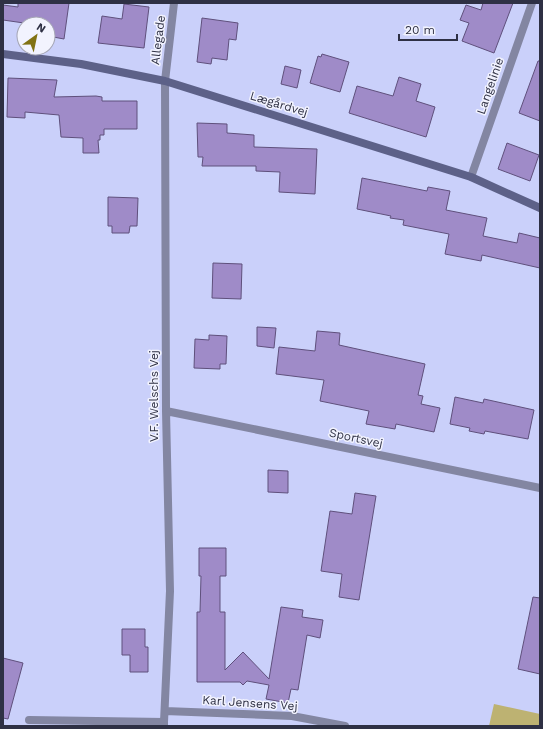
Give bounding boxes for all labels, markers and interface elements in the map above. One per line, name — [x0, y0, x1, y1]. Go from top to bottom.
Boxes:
street label: Allegade — [148, 14, 168, 66]
north arrow — [16, 16, 56, 56]
scale bar — [399, 16, 457, 42]
text: N — [34, 20, 48, 36]
text: 20 m — [405, 23, 435, 37]
street label: Langelinie — [474, 56, 506, 116]
street label: Lægårdvej — [248, 89, 310, 119]
street label: V.F. Welschs Vej — [147, 350, 161, 442]
street label: Sportsvej — [328, 425, 384, 451]
street label: Karl Jensens Vej — [202, 693, 298, 713]

